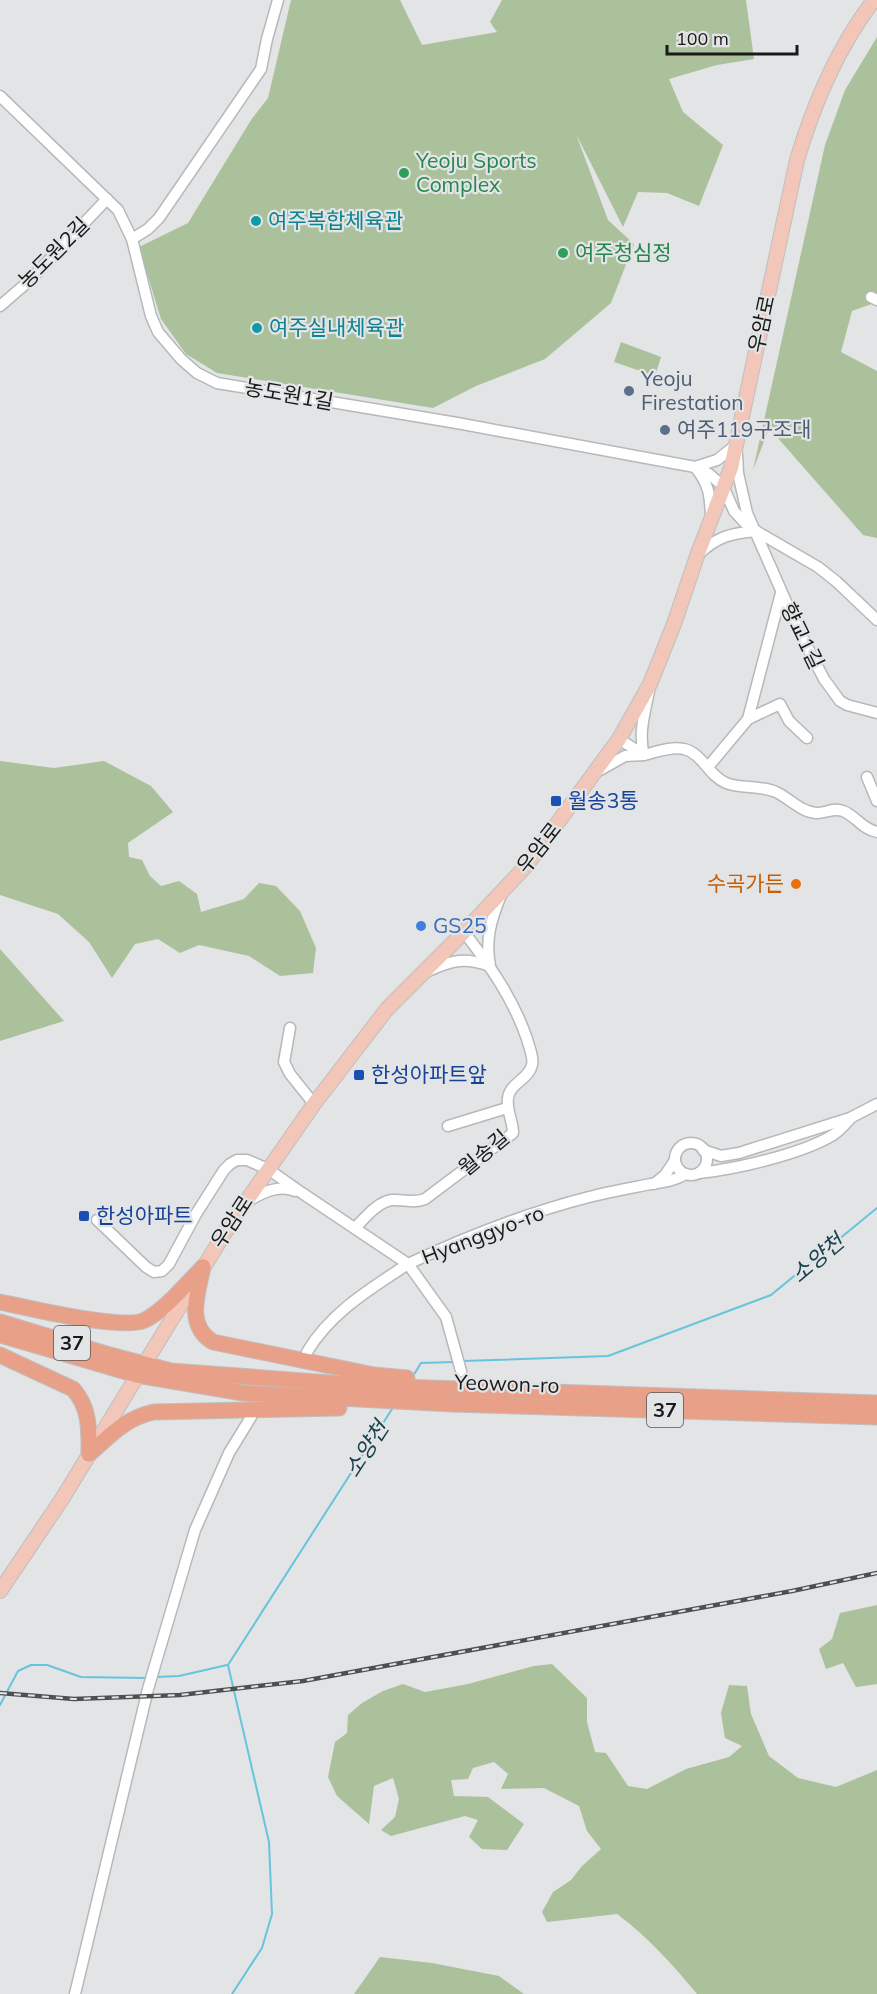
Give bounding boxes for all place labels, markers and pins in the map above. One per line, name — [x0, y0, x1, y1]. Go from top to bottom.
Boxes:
place label: Yeoju Sports Complex — [415, 147, 537, 197]
marker: Yeoju Sports Complex — [397, 166, 411, 180]
place label: 여주복합체육관 — [268, 207, 403, 233]
marker: 여주복합체육관 — [249, 214, 263, 228]
place label: 여주청심정 — [575, 239, 672, 265]
marker: 여주청심정 — [556, 246, 570, 260]
place label: 여주실내체육관 — [269, 314, 404, 340]
marker: 여주실내체육관 — [250, 321, 264, 335]
place label: Yeoju Firestation — [640, 365, 744, 415]
marker: Yeoju Firestation — [622, 384, 636, 398]
place label: 여주119구조대 — [677, 416, 811, 442]
marker: 여주119구조대 — [658, 423, 672, 437]
place label: 월송3통 — [568, 787, 639, 813]
marker: 월송3통 — [549, 794, 563, 808]
place label: 수곡가든 — [707, 870, 784, 896]
marker: 수곡가든 — [789, 877, 803, 891]
place label: GS25 — [433, 912, 487, 938]
marker: GS25 — [414, 919, 428, 933]
place label: 한성아파트앞 — [371, 1061, 487, 1087]
marker: 한성아파트앞 — [352, 1068, 366, 1082]
place label: 한성아파트 — [96, 1202, 193, 1228]
marker: 한성아파트 — [77, 1209, 91, 1223]

